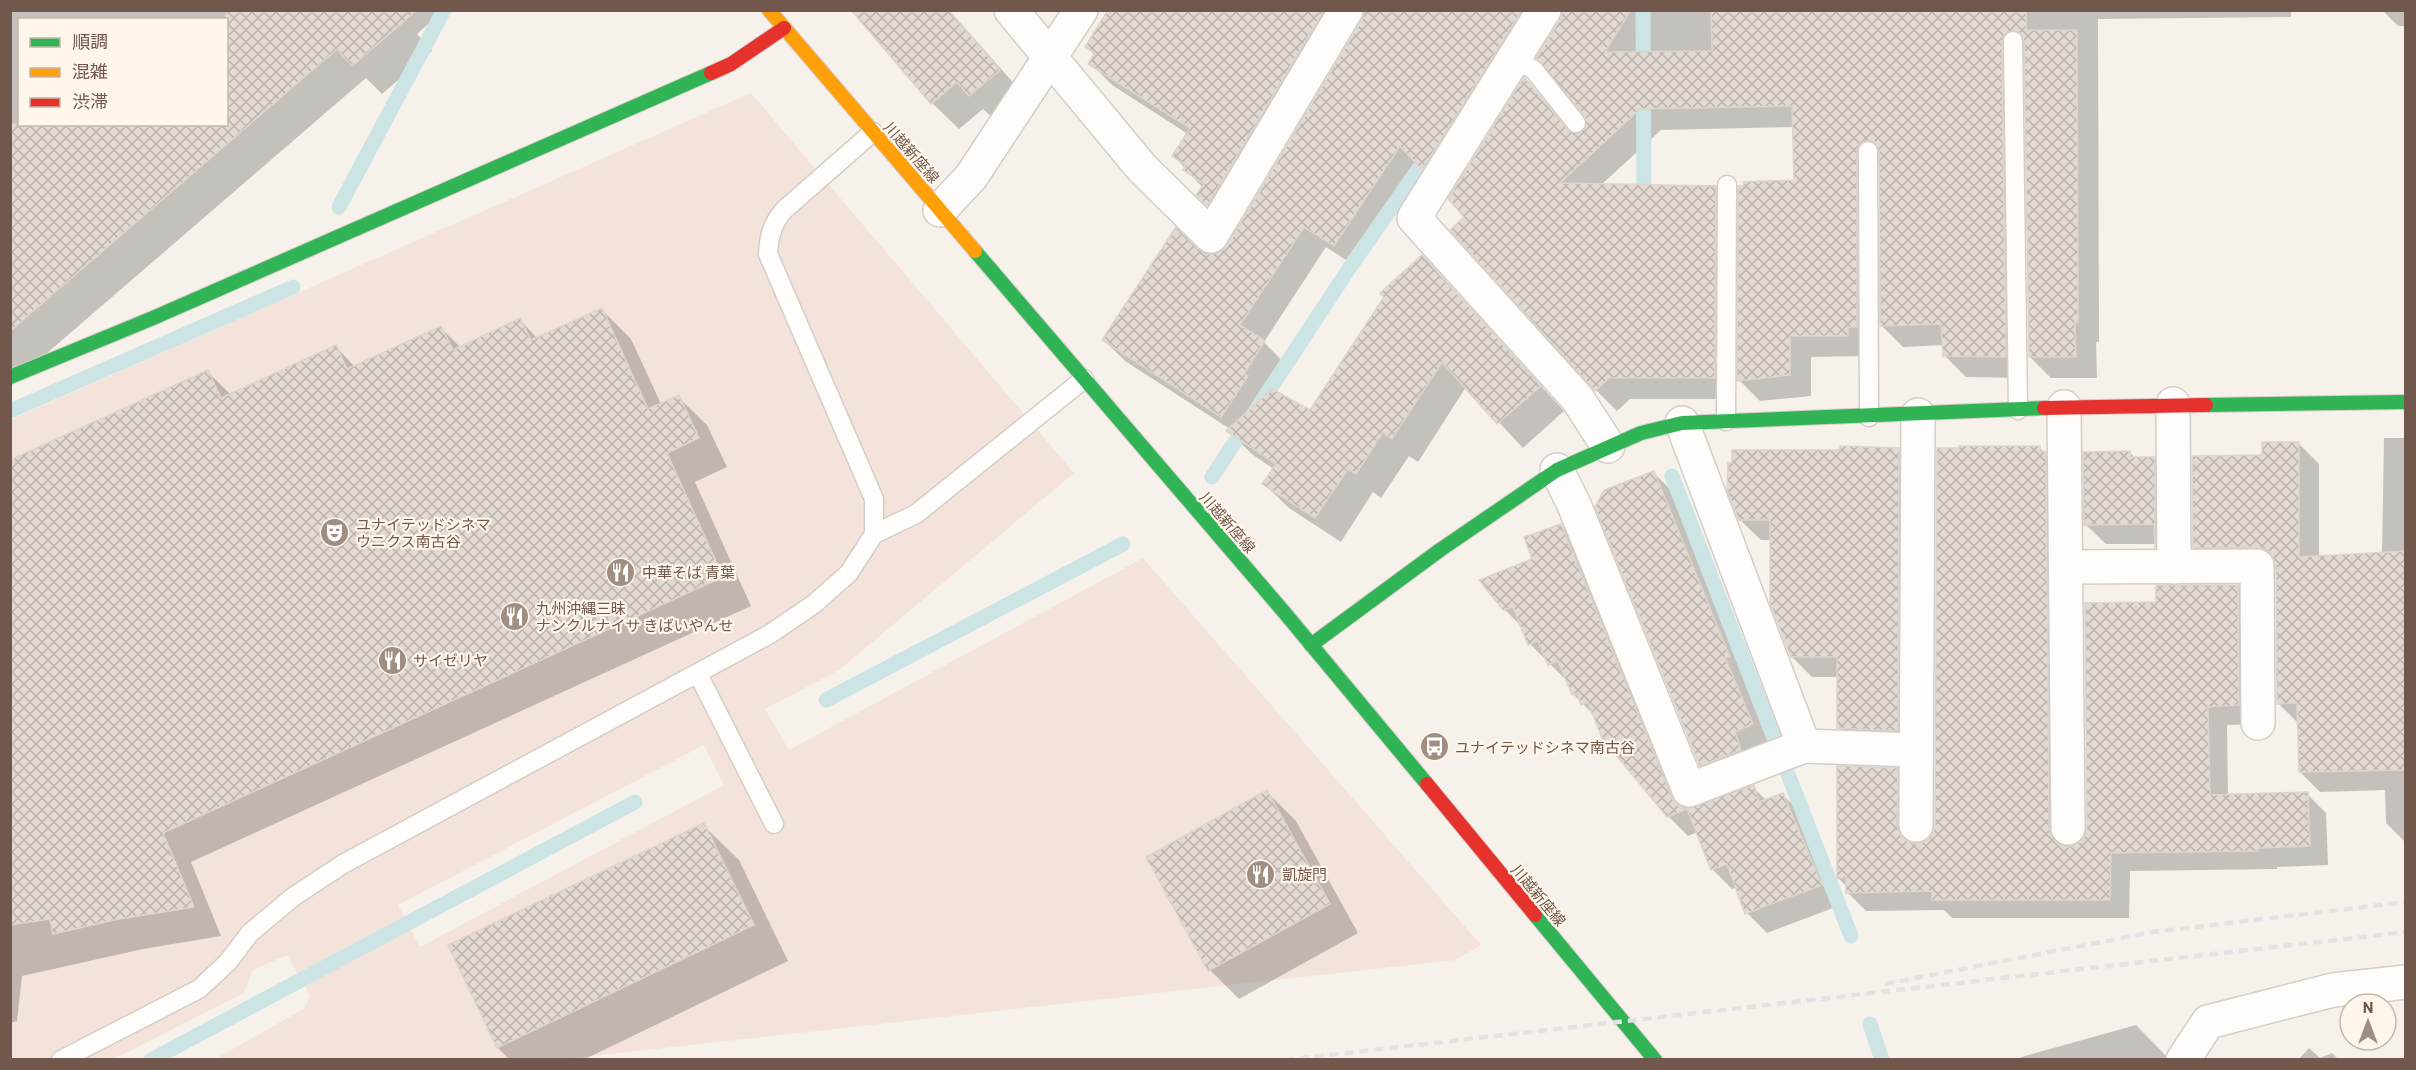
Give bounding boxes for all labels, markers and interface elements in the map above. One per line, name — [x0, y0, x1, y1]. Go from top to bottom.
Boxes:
legend — [18, 18, 228, 126]
text: 順調 — [72, 30, 108, 52]
text: 混雑 — [72, 60, 108, 82]
text: 渋滞 — [72, 90, 108, 112]
street label: 川越新座線 — [881, 118, 943, 186]
street label: 川越新座線 — [1197, 488, 1259, 556]
place label: ユナイテッドシネマ ウニクス南古谷 — [356, 515, 491, 550]
theatre icon: ユナイテッドシネマ ウニクス南古谷 — [319, 517, 351, 549]
restaurant icon: 中華そば 青葉 — [605, 556, 637, 588]
place label: 中華そば 青葉 — [642, 563, 735, 581]
place label: 九州沖縄三昧 ナンクルナイサ きばいやんせ — [536, 599, 734, 634]
restaurant icon: 九州沖縄三昧 ナンクルナイサ きばいやんせ — [499, 601, 531, 633]
restaurant icon: サイゼリヤ — [376, 644, 408, 676]
place label: サイゼリヤ — [413, 651, 488, 669]
bus stop icon: ユナイテッドシネマ南古谷 — [1418, 731, 1450, 763]
place label: ユナイテッドシネマ南古谷 — [1455, 738, 1635, 756]
restaurant icon: 凱旋門 — [1245, 858, 1277, 890]
street label: 川越新座線 — [1508, 860, 1570, 930]
place label: 凱旋門 — [1282, 865, 1327, 883]
north arrow — [2338, 992, 2398, 1052]
text: N — [2363, 997, 2373, 1016]

